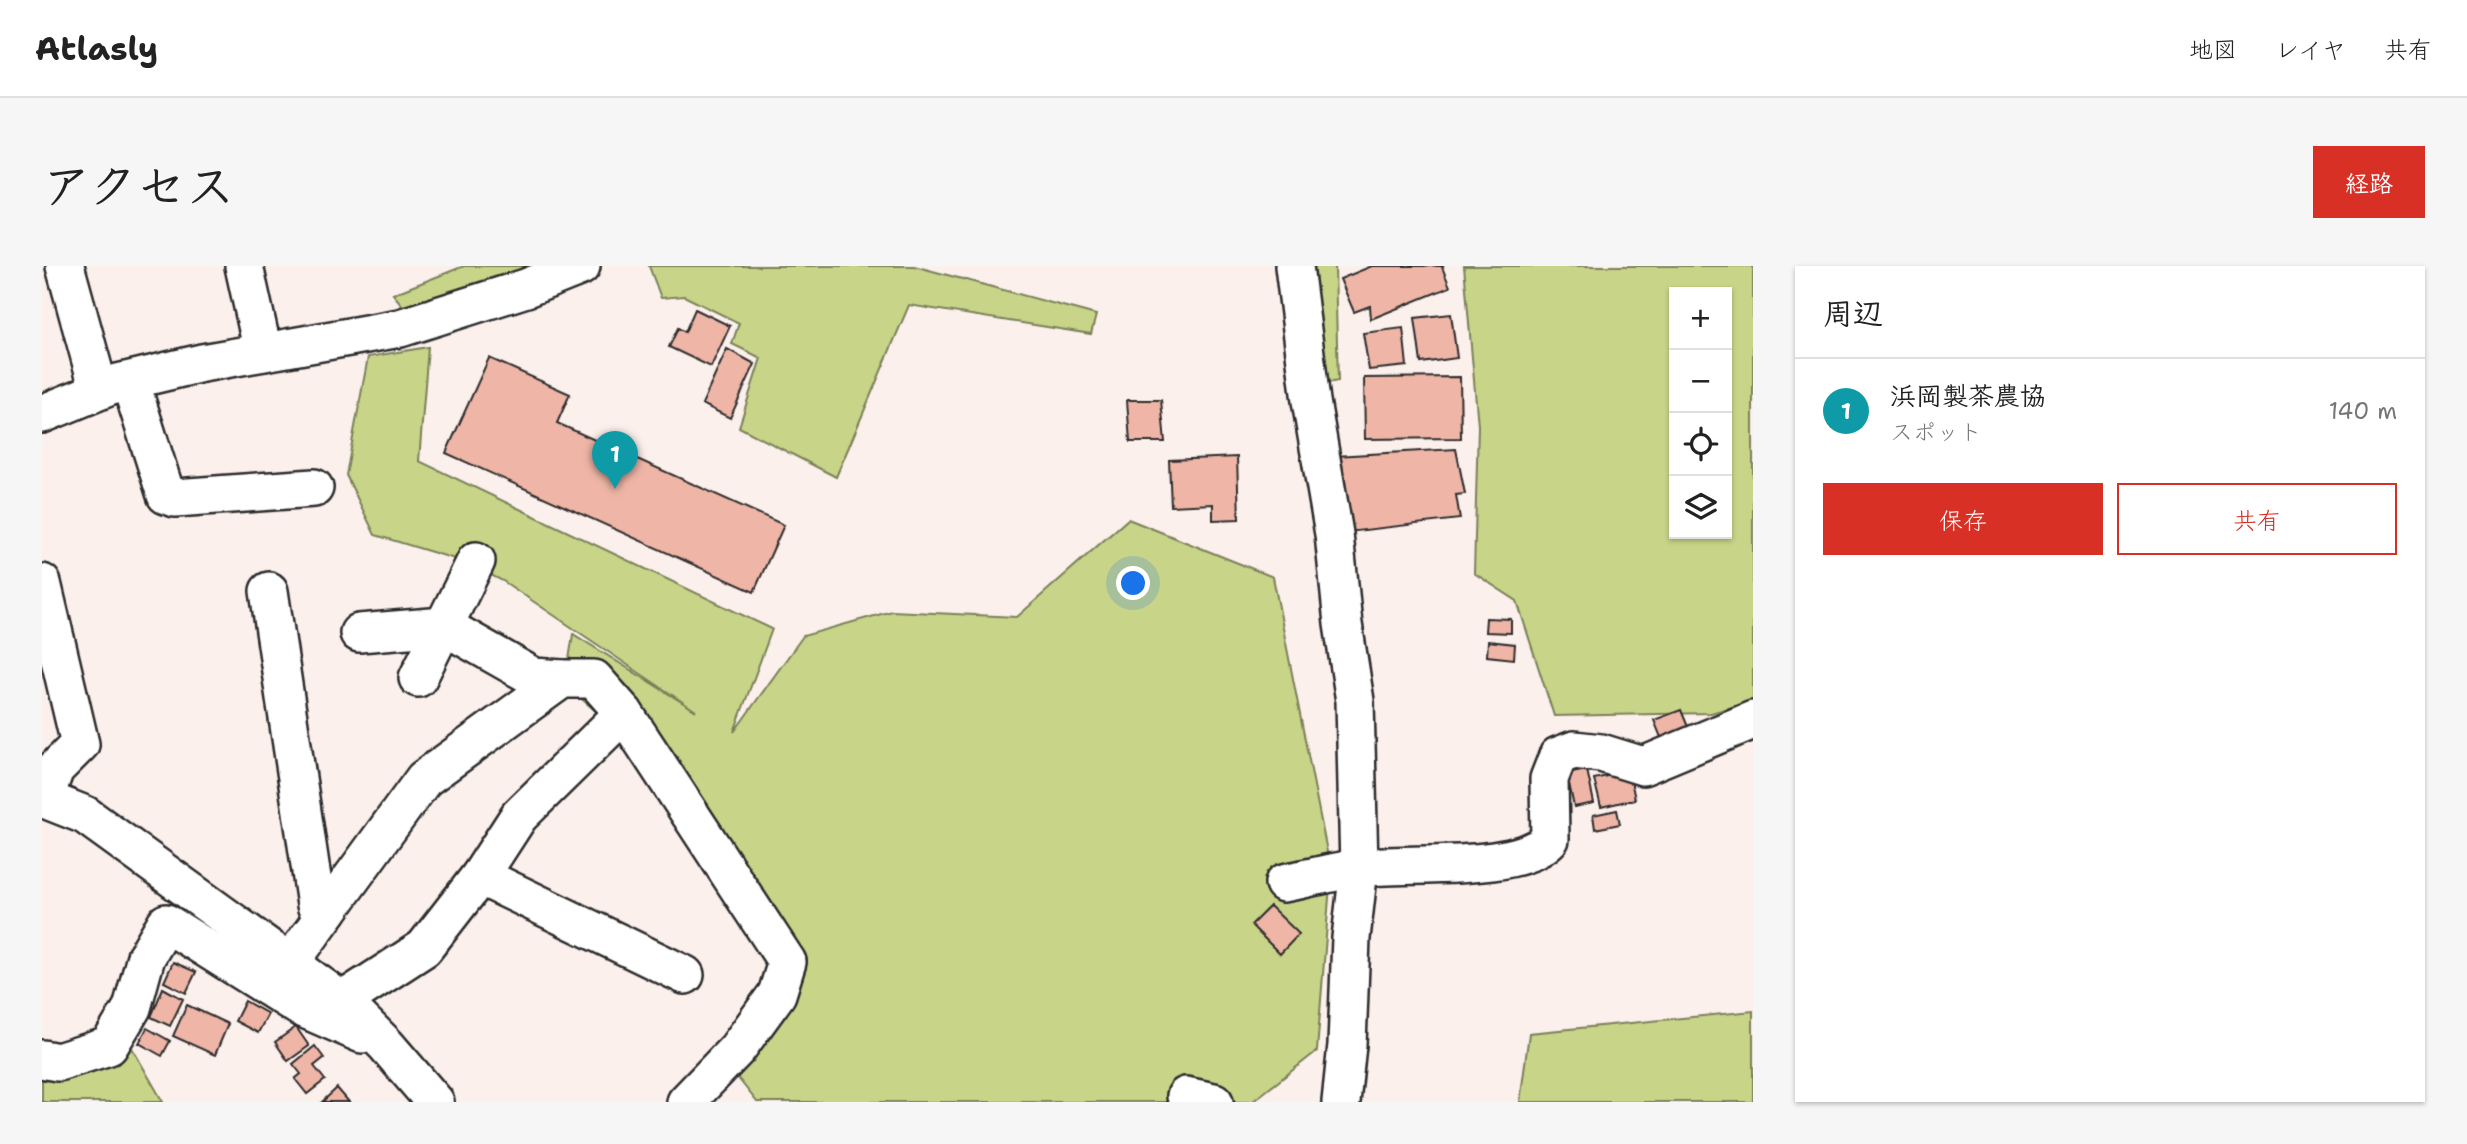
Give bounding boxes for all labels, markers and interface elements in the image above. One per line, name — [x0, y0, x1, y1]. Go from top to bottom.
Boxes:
text: Atlasly — [35, 26, 158, 71]
text: 地図 — [2189, 34, 2237, 66]
text: レイヤ — [2275, 34, 2346, 66]
text: 共有 — [2384, 34, 2432, 66]
button: 経路 — [2313, 146, 2425, 218]
text: アクセス — [42, 153, 235, 219]
map controls — [1669, 287, 1732, 539]
button: + — [1669, 287, 1732, 350]
text: 周辺 — [1823, 293, 1883, 334]
button: − — [1669, 350, 1732, 413]
text: 浜岡製茶農協 — [1890, 378, 2046, 413]
text: 1 — [1841, 396, 1851, 426]
text: 140 m — [2329, 396, 2397, 426]
button: locate — [1669, 413, 1732, 476]
text: スポット — [1890, 417, 1982, 447]
pin: 1 — [592, 431, 638, 489]
button: layers — [1669, 476, 1732, 539]
button: 保存 — [1823, 483, 2103, 555]
button: 共有 — [2117, 483, 2397, 555]
your location — [1116, 566, 1150, 600]

